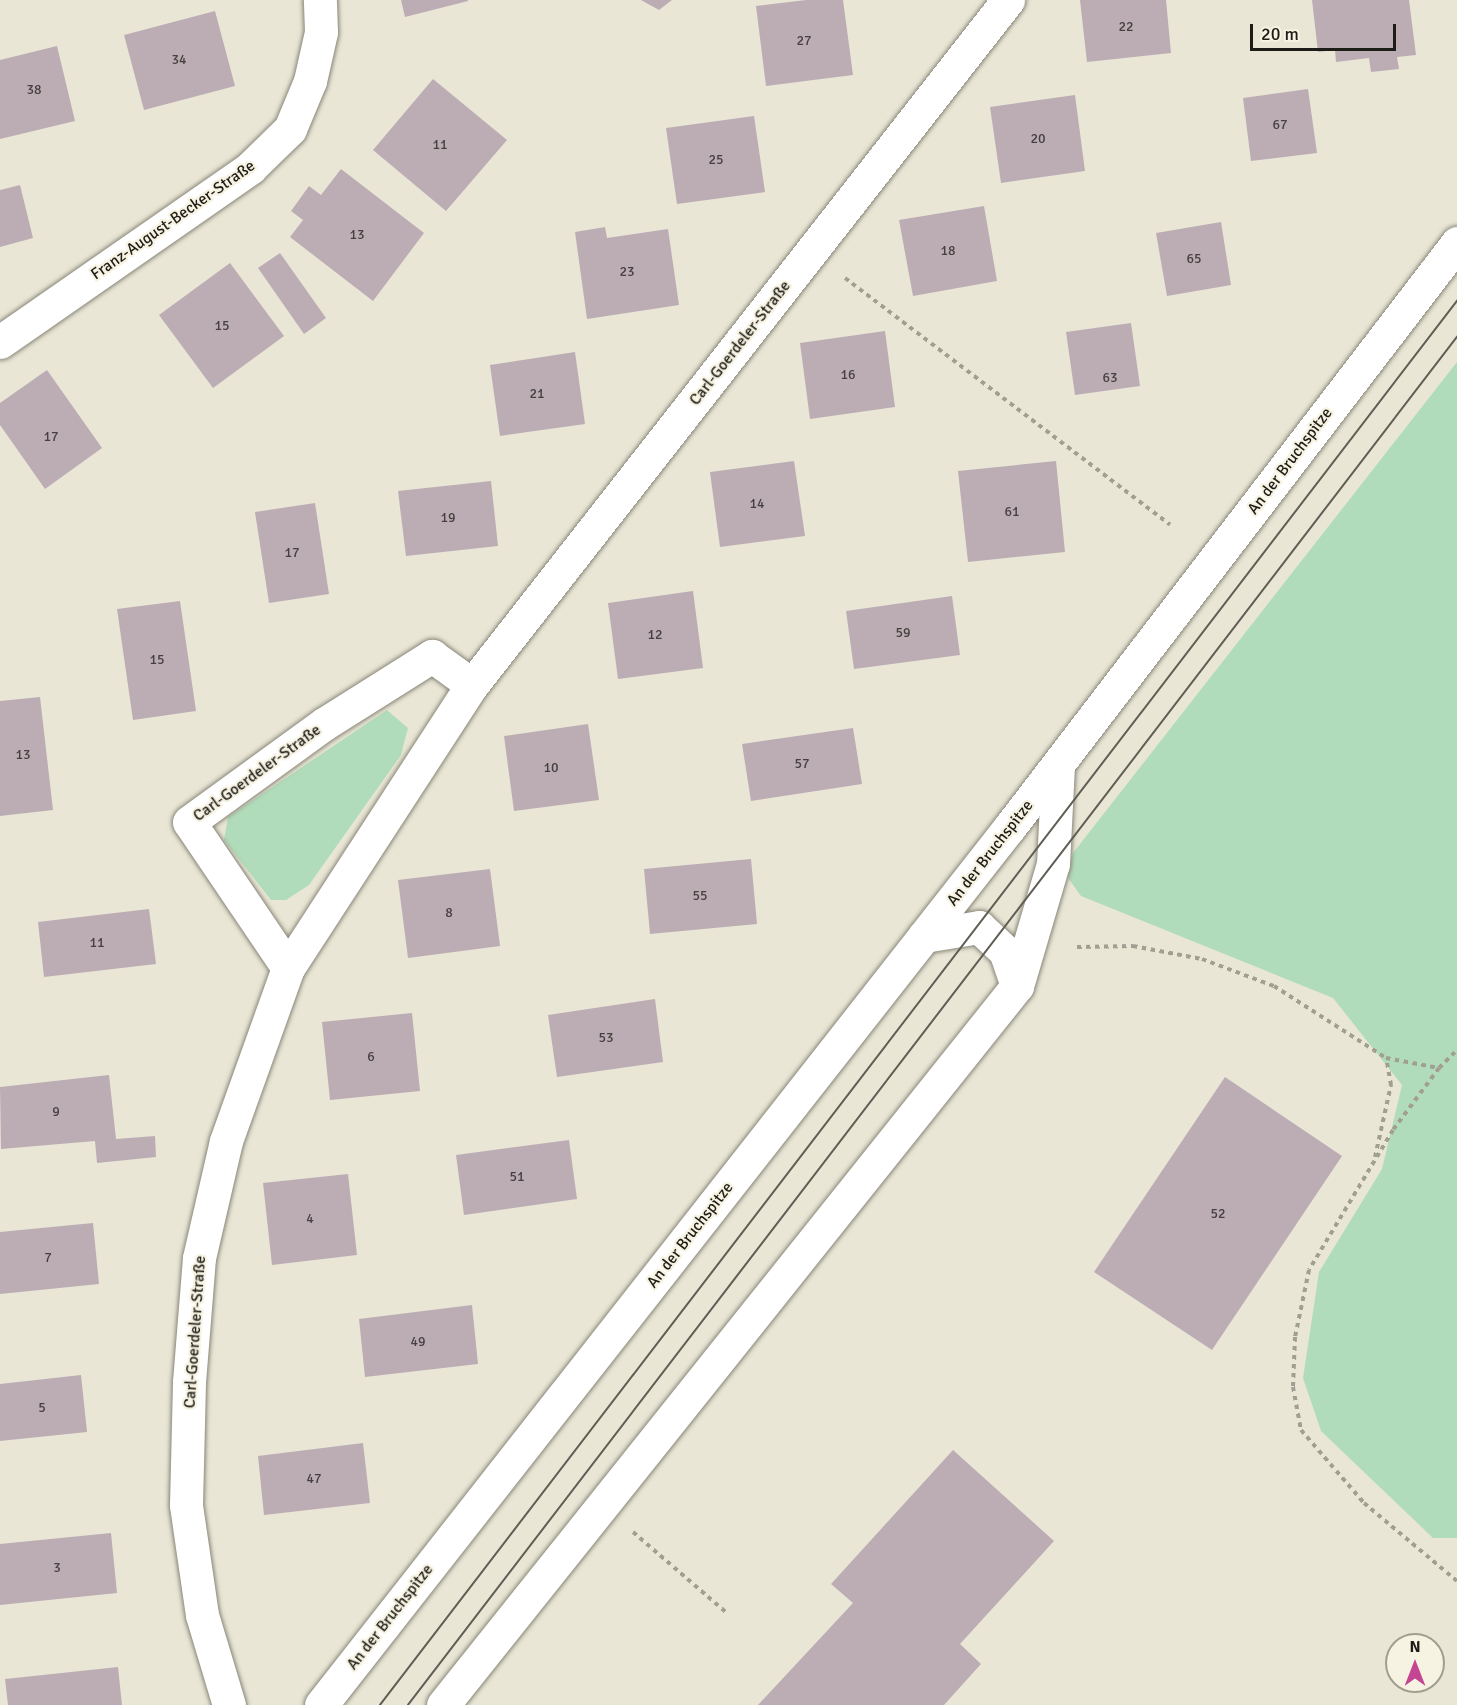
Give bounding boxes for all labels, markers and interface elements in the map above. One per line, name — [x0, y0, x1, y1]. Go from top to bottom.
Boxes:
scale bar — [1253, 12, 1398, 50]
house number: 22 — [1118, 19, 1134, 35]
text: 20 m — [1261, 23, 1299, 45]
house number: 27 — [796, 33, 812, 49]
house number: 34 — [171, 52, 187, 68]
house number: 38 — [26, 82, 42, 98]
house number: 67 — [1272, 117, 1288, 133]
house number: 20 — [1030, 131, 1046, 147]
house number: 11 — [432, 137, 448, 153]
house number: 25 — [708, 152, 724, 168]
street label: Franz-August-Becker-Straße — [87, 156, 259, 284]
house number: 13 — [349, 227, 365, 243]
house number: 18 — [940, 243, 956, 259]
house number: 65 — [1186, 251, 1202, 267]
house number: 23 — [619, 264, 635, 280]
street label: Carl-Goerdeler-Straße — [685, 277, 795, 409]
house number: 15 — [214, 318, 230, 334]
house number: 16 — [840, 367, 856, 383]
house number: 63 — [1102, 370, 1118, 386]
house number: 21 — [529, 386, 545, 402]
street label: An der Bruchspitze — [1244, 404, 1336, 518]
house number: 17 — [43, 429, 59, 445]
house number: 14 — [749, 496, 765, 512]
house number: 61 — [1004, 504, 1020, 520]
house number: 19 — [440, 510, 456, 526]
house number: 17 — [284, 545, 300, 561]
house number: 59 — [895, 625, 911, 641]
house number: 12 — [647, 627, 663, 643]
house number: 15 — [149, 652, 165, 668]
street label: Carl-Goerdeler-Straße — [189, 720, 325, 826]
house number: 13 — [15, 747, 31, 763]
house number: 57 — [794, 756, 810, 772]
house number: 10 — [543, 760, 559, 776]
street label: An der Bruchspitze — [943, 796, 1037, 910]
house number: 55 — [692, 888, 708, 904]
house number: 8 — [445, 905, 453, 921]
house number: 11 — [89, 935, 105, 951]
house number: 53 — [598, 1030, 614, 1046]
house number: 6 — [367, 1049, 375, 1065]
house number: 9 — [52, 1104, 60, 1120]
house number: 51 — [509, 1169, 525, 1185]
street label: An der Bruchspitze — [643, 1178, 737, 1292]
house number: 52 — [1210, 1206, 1226, 1222]
house number: 4 — [306, 1211, 314, 1227]
house number: 7 — [44, 1250, 52, 1266]
street label: Carl-Goerdeler-Straße — [180, 1255, 210, 1409]
house number: 49 — [410, 1334, 426, 1350]
house number: 5 — [38, 1400, 46, 1416]
house number: 47 — [306, 1471, 322, 1487]
house number: 3 — [53, 1560, 61, 1576]
street label: An der Bruchspitze — [343, 1560, 437, 1674]
north arrow — [1385, 1633, 1445, 1693]
text: N — [1409, 1637, 1421, 1657]

